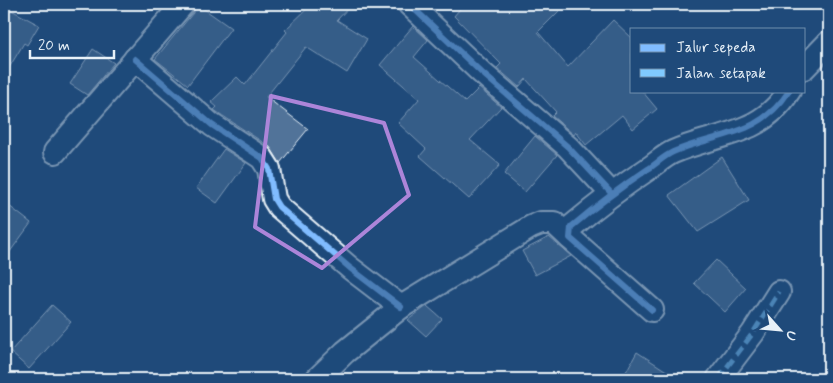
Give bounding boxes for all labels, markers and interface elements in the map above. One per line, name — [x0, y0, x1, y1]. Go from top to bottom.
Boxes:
scale bar — [30, 28, 114, 60]
legend — [630, 28, 806, 92]
text: 20 m — [38, 36, 70, 56]
text: Jalur sepeda — [676, 38, 756, 58]
text: Jalan setapak — [676, 64, 766, 84]
north arrow — [756, 306, 806, 356]
text: U — [781, 327, 801, 344]

